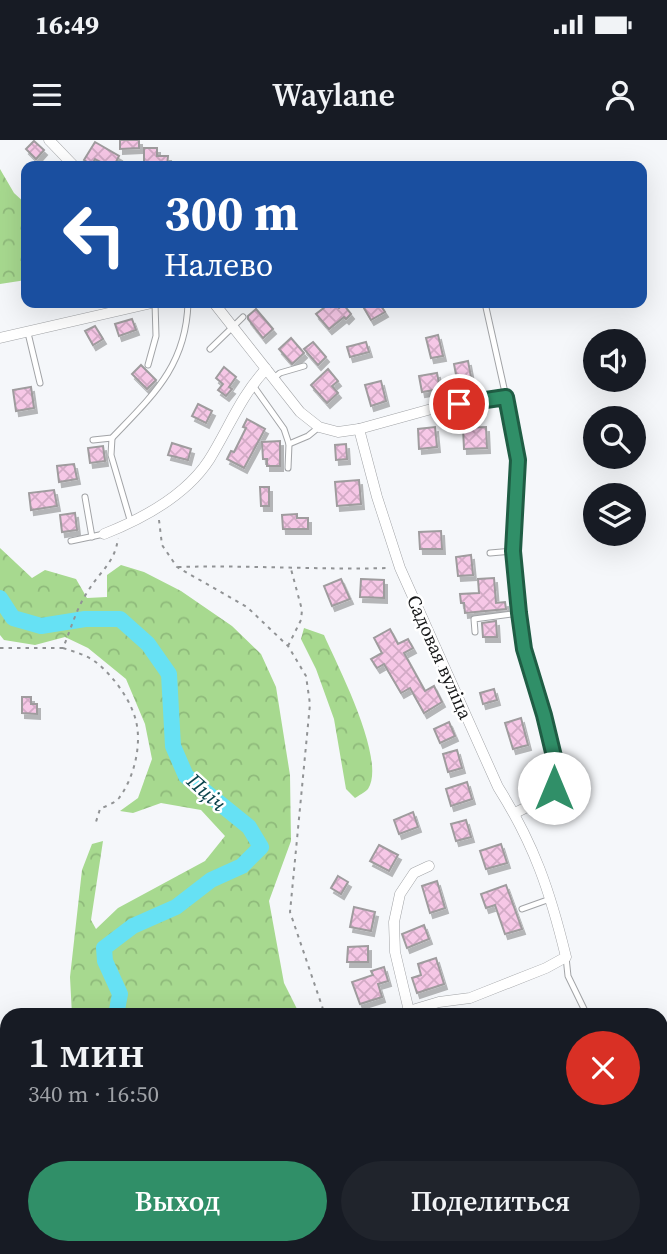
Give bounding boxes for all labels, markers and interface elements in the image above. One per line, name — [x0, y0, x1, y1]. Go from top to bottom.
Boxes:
text: 16:49 — [35, 7, 99, 43]
text: Waylane — [272, 73, 395, 117]
icon: menu — [28, 76, 66, 114]
icon: person — [601, 76, 639, 114]
text: 300 m — [164, 179, 299, 246]
icon: left — [49, 189, 140, 280]
text: Налево — [164, 243, 273, 287]
map controls — [583, 329, 646, 546]
button: sound — [583, 329, 646, 392]
pin — [429, 374, 489, 434]
icon: arrive — [440, 385, 478, 423]
button: search — [583, 406, 646, 469]
button: layers — [583, 483, 646, 546]
street label: Садовая вуліца — [401, 591, 479, 724]
position arrow — [517, 751, 591, 825]
water label: Пціч — [180, 766, 233, 818]
text: 1 мин — [28, 1023, 145, 1081]
button: close — [566, 1031, 640, 1105]
text: 340 m · 16:50 — [28, 1078, 159, 1110]
button: Выход — [28, 1161, 327, 1241]
button: Поделиться — [341, 1161, 640, 1241]

